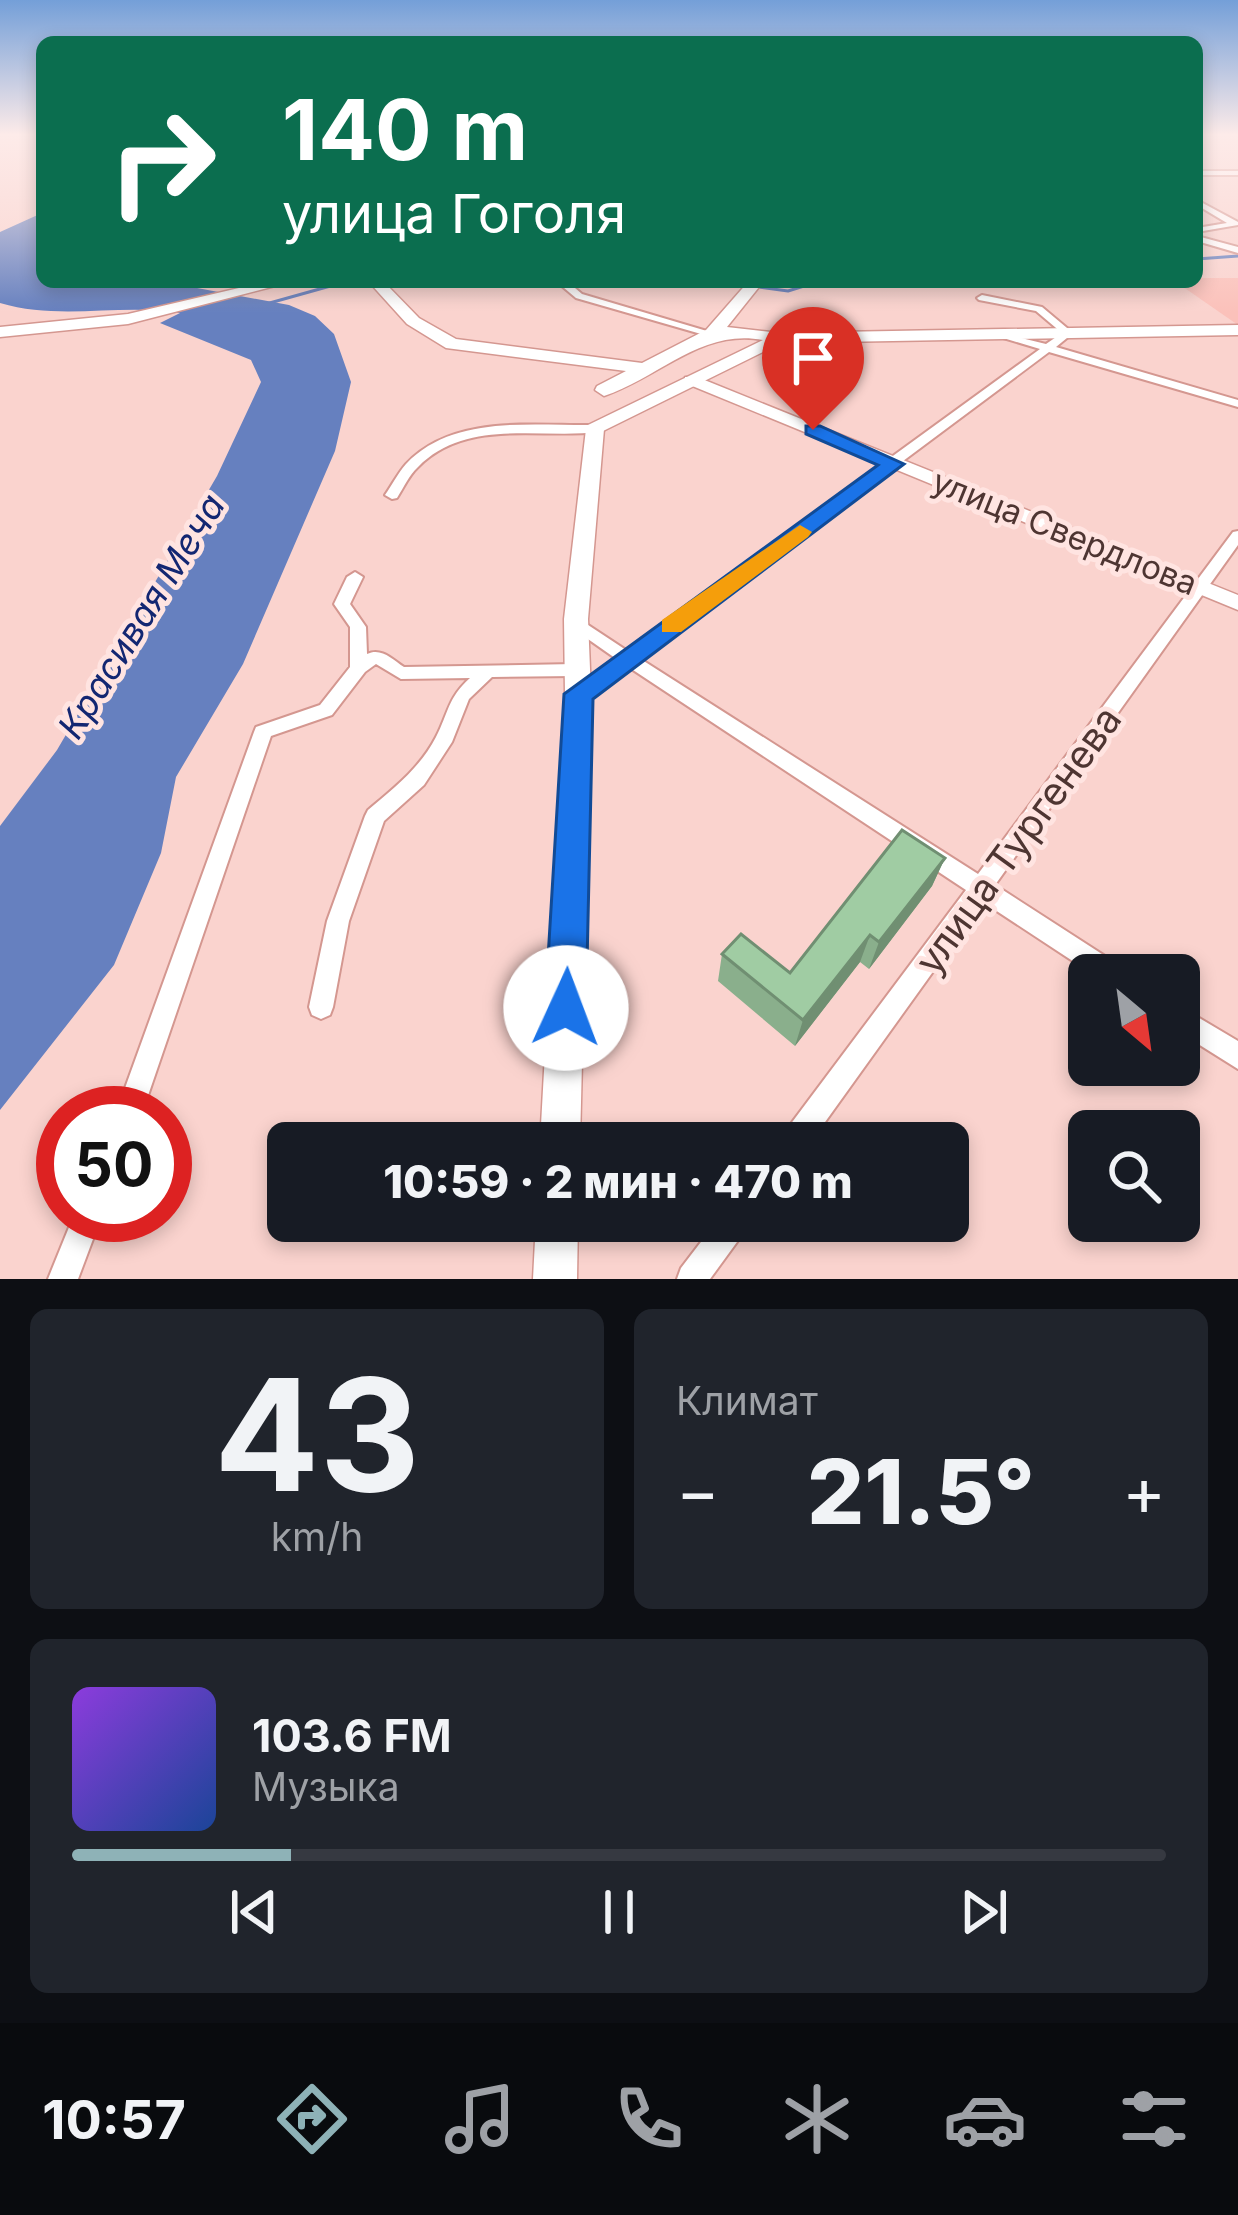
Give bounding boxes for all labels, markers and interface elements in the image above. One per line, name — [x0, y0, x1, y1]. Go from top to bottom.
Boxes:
text: 140 m — [282, 79, 528, 180]
icon: right — [84, 84, 240, 240]
text: улица Гоголя — [282, 181, 626, 246]
pin — [762, 307, 864, 430]
icon: arrive — [780, 325, 846, 391]
street label: улица Свердлова — [927, 461, 1203, 603]
water label: Красивая Меча — [48, 486, 234, 746]
street label: улица Тургенева — [905, 697, 1130, 983]
position arrow — [503, 945, 629, 1071]
north arrow — [1068, 954, 1200, 1086]
map controls — [1068, 954, 1200, 1242]
speed limit sign: 50 — [36, 1086, 192, 1242]
button: search — [1068, 1110, 1200, 1242]
text: 10:59 · 2 мин · 470 m — [383, 1154, 853, 1209]
text: 43 — [214, 1340, 420, 1529]
text: Климат — [676, 1377, 818, 1424]
text: 21.5° — [807, 1437, 1035, 1546]
text: − — [676, 1451, 720, 1531]
text: + — [1122, 1451, 1166, 1531]
text: km/h — [271, 1513, 363, 1560]
text: 103.6 FM — [252, 1708, 452, 1763]
text: Музыка — [252, 1763, 400, 1810]
icon: previous — [221, 1879, 287, 1945]
icon: pause — [586, 1879, 652, 1945]
icon: next — [951, 1879, 1017, 1945]
icon: directions — [270, 2077, 354, 2161]
icon: music — [438, 2077, 522, 2161]
icon: phone — [607, 2077, 691, 2161]
icon: climate — [775, 2077, 859, 2161]
icon: car — [943, 2077, 1027, 2161]
icon: filters — [1112, 2077, 1196, 2161]
text: 10:57 — [42, 2087, 186, 2152]

